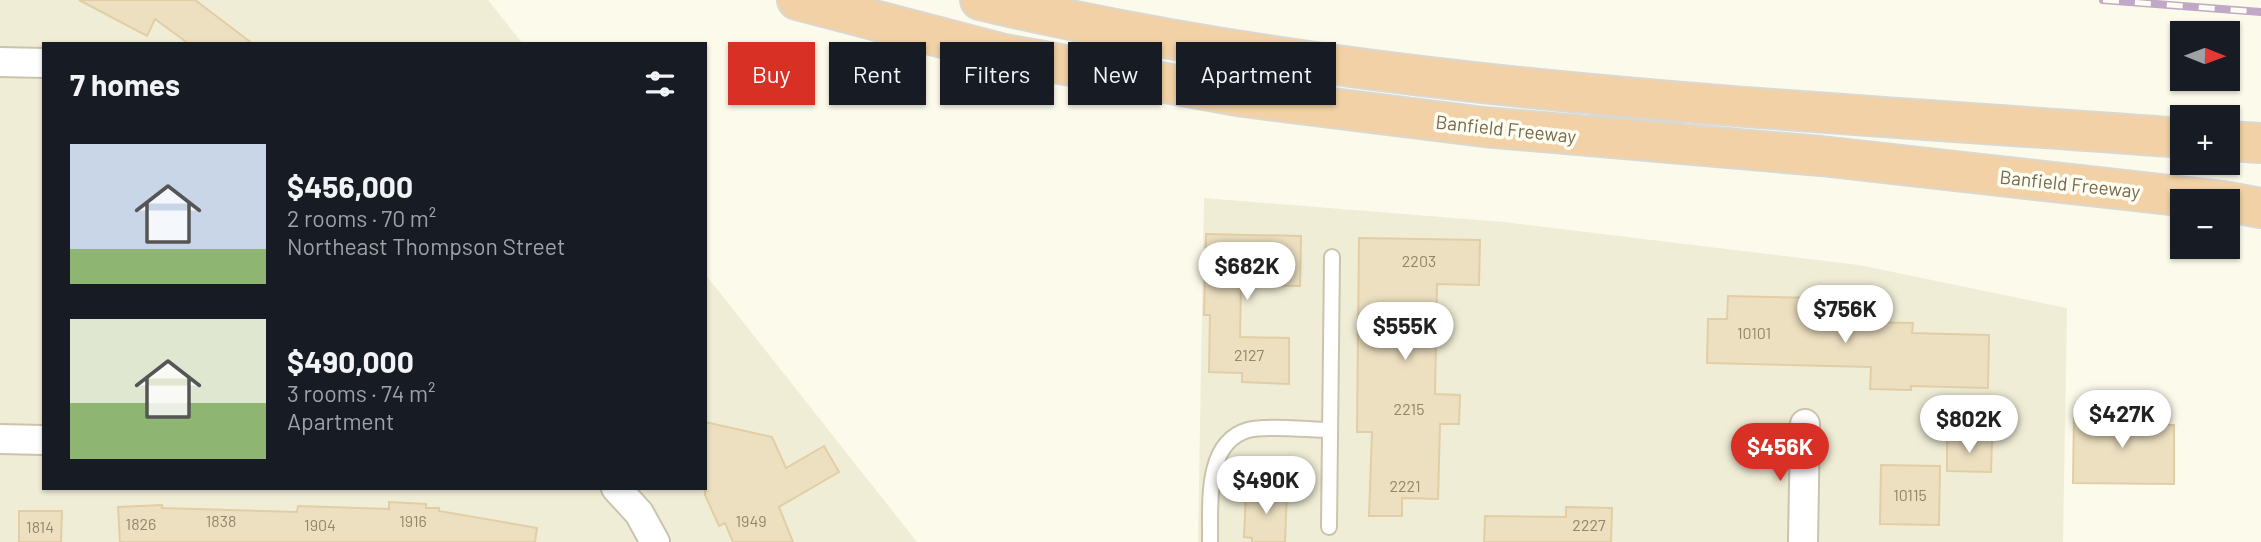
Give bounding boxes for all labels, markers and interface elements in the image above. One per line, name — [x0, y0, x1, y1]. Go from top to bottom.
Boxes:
north arrow — [2170, 21, 2240, 91]
map controls — [2170, 21, 2240, 259]
chip: Buy — [728, 42, 815, 105]
chip: Rent — [829, 42, 926, 105]
chip: Filters — [940, 42, 1054, 105]
chip: New — [1068, 42, 1162, 105]
chip: Apartment — [1176, 42, 1336, 105]
icon: filters — [641, 65, 679, 103]
text: 7 homes — [70, 66, 180, 102]
button: + — [2170, 105, 2240, 175]
street label: Banfield Freeway — [1435, 110, 1578, 147]
street label: Banfield Freeway — [1999, 165, 2142, 202]
text: $456,000 — [287, 168, 413, 204]
icon: home — [126, 172, 210, 256]
button: − — [2170, 189, 2240, 259]
text: 2 rooms · 70 m² — [287, 204, 436, 232]
text: Northeast Thompson Street — [287, 232, 565, 260]
pin: $682K — [1198, 243, 1296, 302]
text: $682K — [1214, 251, 1280, 279]
house number: 2203 — [1402, 251, 1436, 270]
pin: $756K — [1796, 286, 1894, 345]
text: $756K — [1813, 294, 1877, 322]
pin: $555K — [1356, 302, 1454, 362]
text: $555K — [1373, 311, 1437, 339]
house number: 10101 — [1737, 323, 1771, 342]
text: $490,000 — [287, 343, 414, 379]
house number: 2127 — [1234, 345, 1264, 364]
icon: home — [126, 347, 210, 431]
text: 3 rooms · 74 m² — [287, 379, 436, 407]
pin: $427K — [2073, 391, 2171, 450]
pin: $802K — [1920, 396, 2018, 455]
house number: 2215 — [1394, 399, 1424, 418]
text: $427K — [2089, 399, 2155, 427]
text: $802K — [1936, 404, 2002, 432]
text: Apartment — [287, 407, 394, 435]
pin: $456K — [1731, 424, 1829, 483]
text: $456K — [1747, 432, 1813, 460]
pin: $490K — [1217, 456, 1315, 516]
text: $490K — [1233, 465, 1299, 493]
house number: 2221 — [1389, 476, 1421, 495]
house number: 10115 — [1893, 485, 1927, 504]
house number: 1838 — [206, 511, 236, 530]
house number: 1916 — [399, 511, 427, 530]
house number: 1949 — [735, 511, 767, 530]
house number: 1826 — [126, 514, 156, 533]
house number: 1904 — [304, 515, 336, 534]
house number: 2227 — [1572, 515, 1606, 534]
house number: 1814 — [26, 517, 54, 536]

